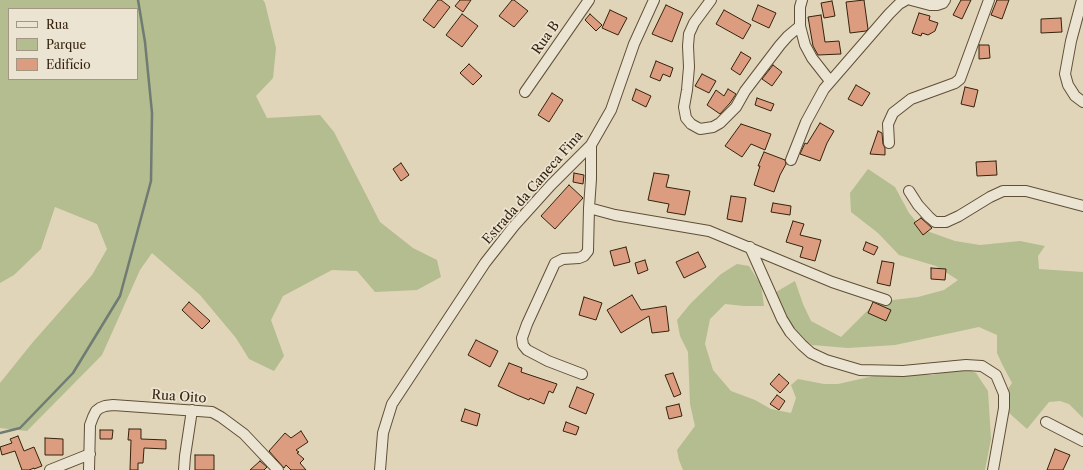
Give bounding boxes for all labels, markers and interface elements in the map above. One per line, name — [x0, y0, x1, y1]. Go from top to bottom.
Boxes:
legend — [8, 8, 138, 80]
text: Rua — [46, 17, 69, 32]
street label: Rua B — [529, 18, 563, 58]
text: Parque — [46, 37, 86, 52]
text: Edifício — [46, 57, 91, 72]
street label: Estrada da Caneca Fina — [480, 128, 586, 248]
street label: Rua Oito — [151, 387, 207, 407]

